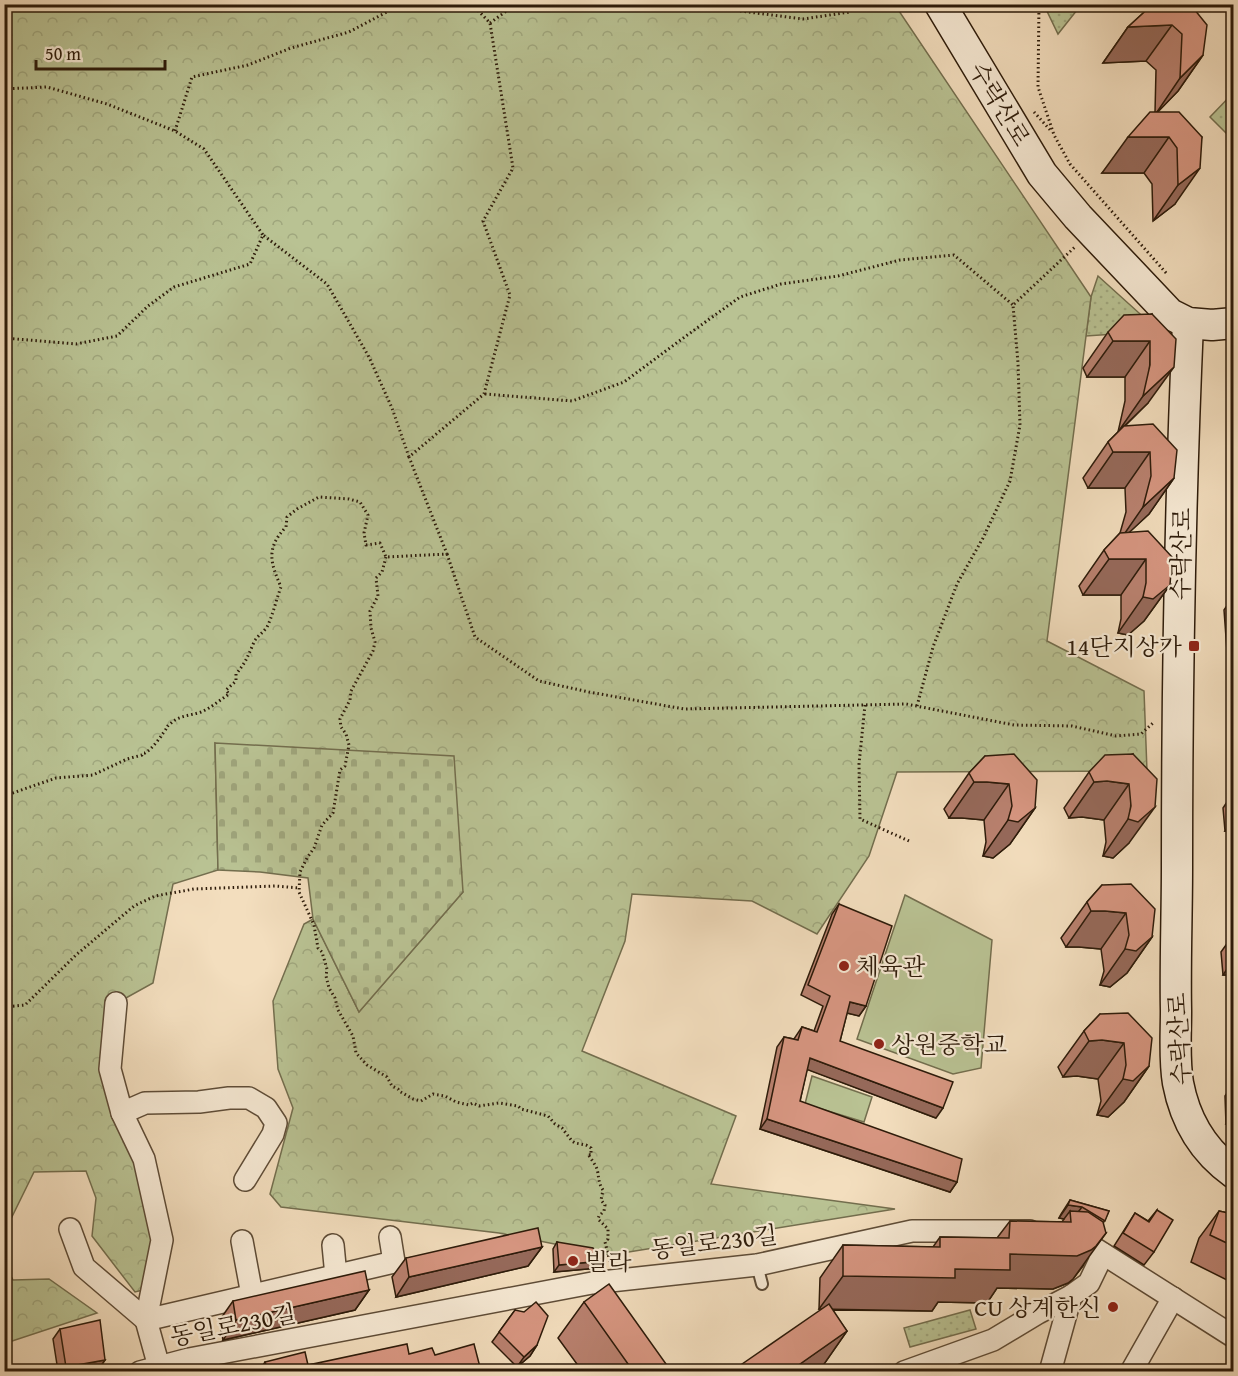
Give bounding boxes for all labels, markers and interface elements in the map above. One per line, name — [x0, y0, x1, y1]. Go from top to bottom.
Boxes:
scale bar — [36, 33, 165, 71]
text: 50 m — [45, 40, 81, 67]
street label: 수락산로 — [961, 55, 1039, 153]
street label: 수락산로 — [1163, 507, 1199, 601]
place label: 14단지상가 — [1066, 629, 1182, 664]
marker: 14단지상가 — [1187, 639, 1201, 653]
place label: 체육관 — [856, 949, 926, 984]
marker: 체육관 — [837, 959, 851, 973]
street label: 수락산로 — [1159, 992, 1199, 1086]
place label: 상원중학교 — [891, 1027, 1007, 1062]
marker: 상원중학교 — [872, 1037, 886, 1051]
street label: 동일로230길 — [649, 1217, 779, 1267]
place label: 빌라 — [585, 1244, 632, 1279]
marker: 빌라 — [566, 1254, 580, 1268]
place label: CU 상계한신 — [974, 1290, 1101, 1325]
street label: 동일로230길 — [167, 1296, 299, 1354]
marker: CU 상계한신 — [1106, 1300, 1120, 1314]

